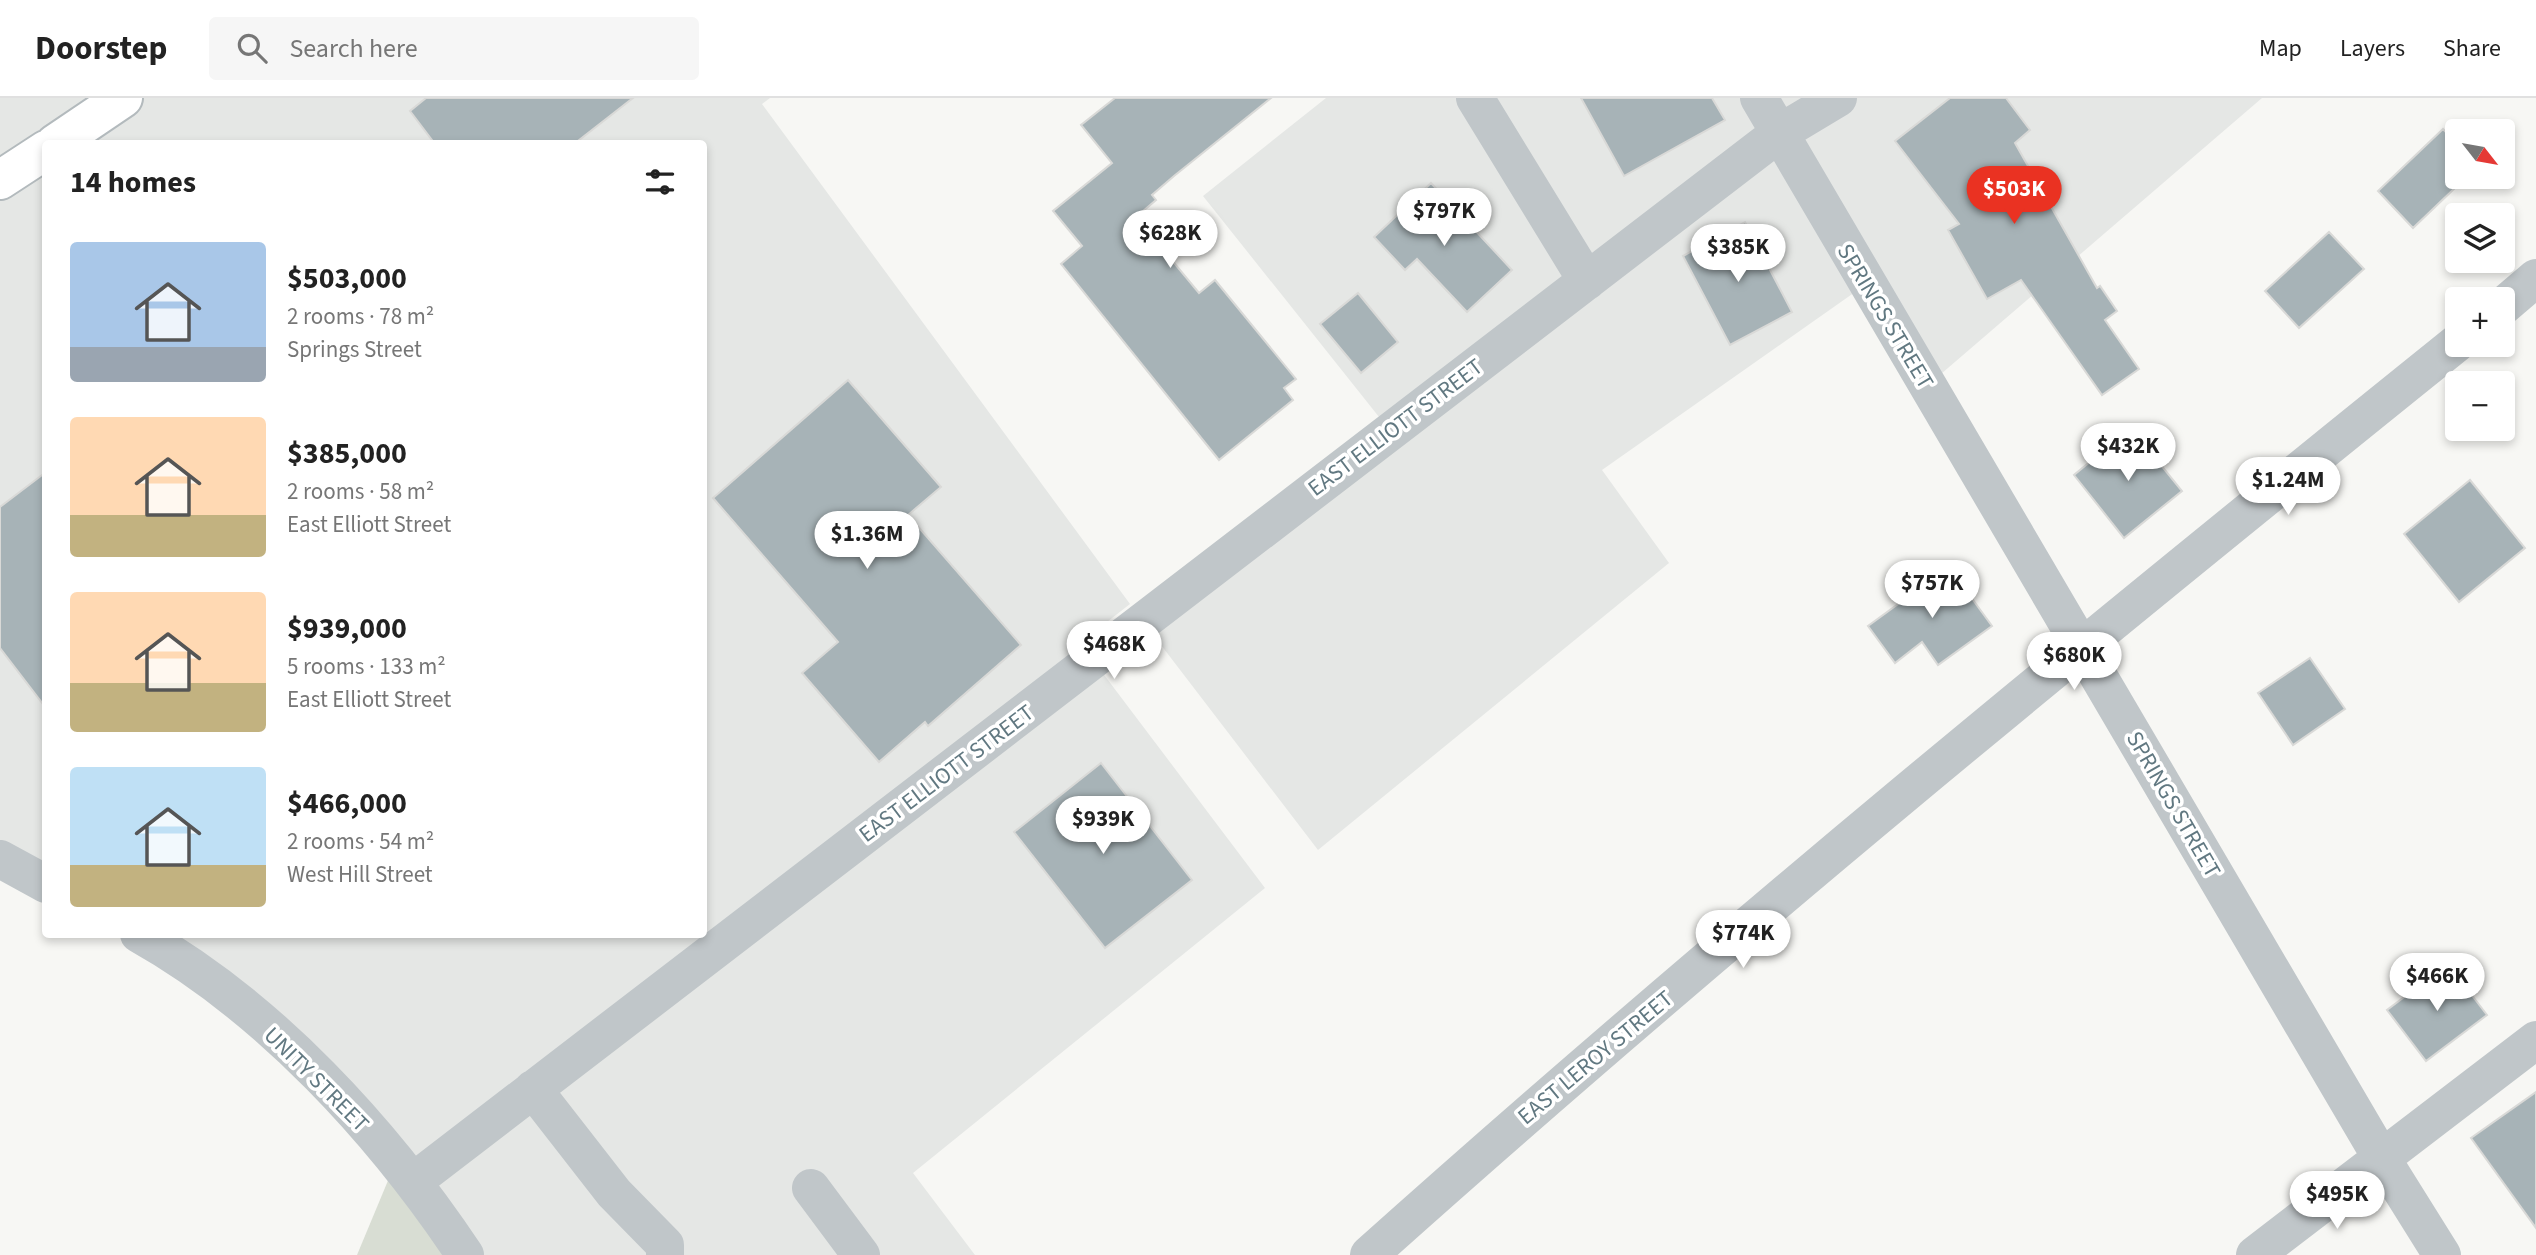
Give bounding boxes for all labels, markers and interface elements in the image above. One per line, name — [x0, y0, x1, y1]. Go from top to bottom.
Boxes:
search box — [209, 17, 699, 80]
text: Doorstep — [35, 25, 167, 72]
icon: search — [233, 29, 271, 67]
text: Search here — [289, 30, 418, 67]
text: Map — [2259, 31, 2302, 66]
text: Layers — [2340, 31, 2405, 66]
text: Share — [2443, 31, 2501, 66]
north arrow — [2445, 119, 2515, 189]
map controls — [2445, 119, 2515, 441]
text: 14 homes — [70, 161, 196, 204]
icon: filters — [641, 163, 679, 201]
pin: $503K — [1965, 166, 2063, 226]
text: $503K — [1983, 172, 2045, 205]
pin: $797K — [1395, 188, 1493, 248]
text: $797K — [1413, 194, 1475, 227]
button: layers — [2445, 203, 2515, 273]
pin: $628K — [1121, 211, 1219, 270]
text: $628K — [1139, 216, 1201, 249]
pin: $385K — [1689, 225, 1787, 284]
text: $385K — [1707, 230, 1769, 263]
street label: SPRINGS STREET — [1829, 237, 1942, 395]
text: $503,000 — [287, 257, 407, 300]
icon: home — [126, 270, 210, 354]
button: + — [2445, 287, 2515, 357]
text: 2 rooms · 78 m² — [287, 300, 434, 333]
text: Springs Street — [287, 333, 422, 366]
street label: EAST ELLIOTT STREET — [1301, 351, 1490, 504]
button: − — [2445, 371, 2515, 441]
pin: $432K — [2079, 424, 2177, 483]
text: $432K — [2097, 429, 2159, 462]
text: $385,000 — [287, 432, 407, 475]
icon: home — [126, 445, 210, 529]
pin: $1.24M — [2231, 458, 2345, 517]
text: $1.24M — [2251, 463, 2325, 496]
text: 2 rooms · 58 m² — [287, 475, 434, 508]
text: East Elliott Street — [287, 508, 451, 541]
pin: $1.36M — [810, 512, 924, 571]
text: $1.36M — [830, 517, 904, 550]
pin: $757K — [1883, 560, 1981, 620]
text: $757K — [1901, 566, 1963, 599]
text: $939,000 — [287, 607, 407, 650]
icon: home — [126, 620, 210, 704]
pin: $468K — [1065, 622, 1163, 681]
text: $468K — [1083, 627, 1145, 660]
pin: $680K — [2025, 632, 2123, 692]
text: $680K — [2043, 638, 2105, 671]
text: 5 rooms · 133 m² — [287, 650, 446, 683]
text: East Elliott Street — [287, 683, 451, 716]
street label: EAST ELLIOTT STREET — [852, 697, 1041, 850]
street label: SPRINGS STREET — [2118, 725, 2229, 884]
text: $466,000 — [287, 782, 407, 825]
icon: home — [126, 795, 210, 879]
pin: $939K — [1054, 796, 1152, 856]
text: $939K — [1072, 802, 1134, 835]
text: 2 rooms · 54 m² — [287, 825, 434, 858]
text: West Hill Street — [287, 858, 433, 891]
pin: $774K — [1694, 910, 1792, 970]
text: $774K — [1712, 916, 1774, 949]
pin: $466K — [2388, 954, 2486, 1013]
text: $466K — [2406, 959, 2468, 992]
street label: EAST LEROY STREET — [1510, 982, 1680, 1132]
street label: UNITY STREET — [256, 1019, 377, 1140]
pin: $495K — [2288, 1172, 2386, 1231]
text: $495K — [2306, 1177, 2368, 1210]

